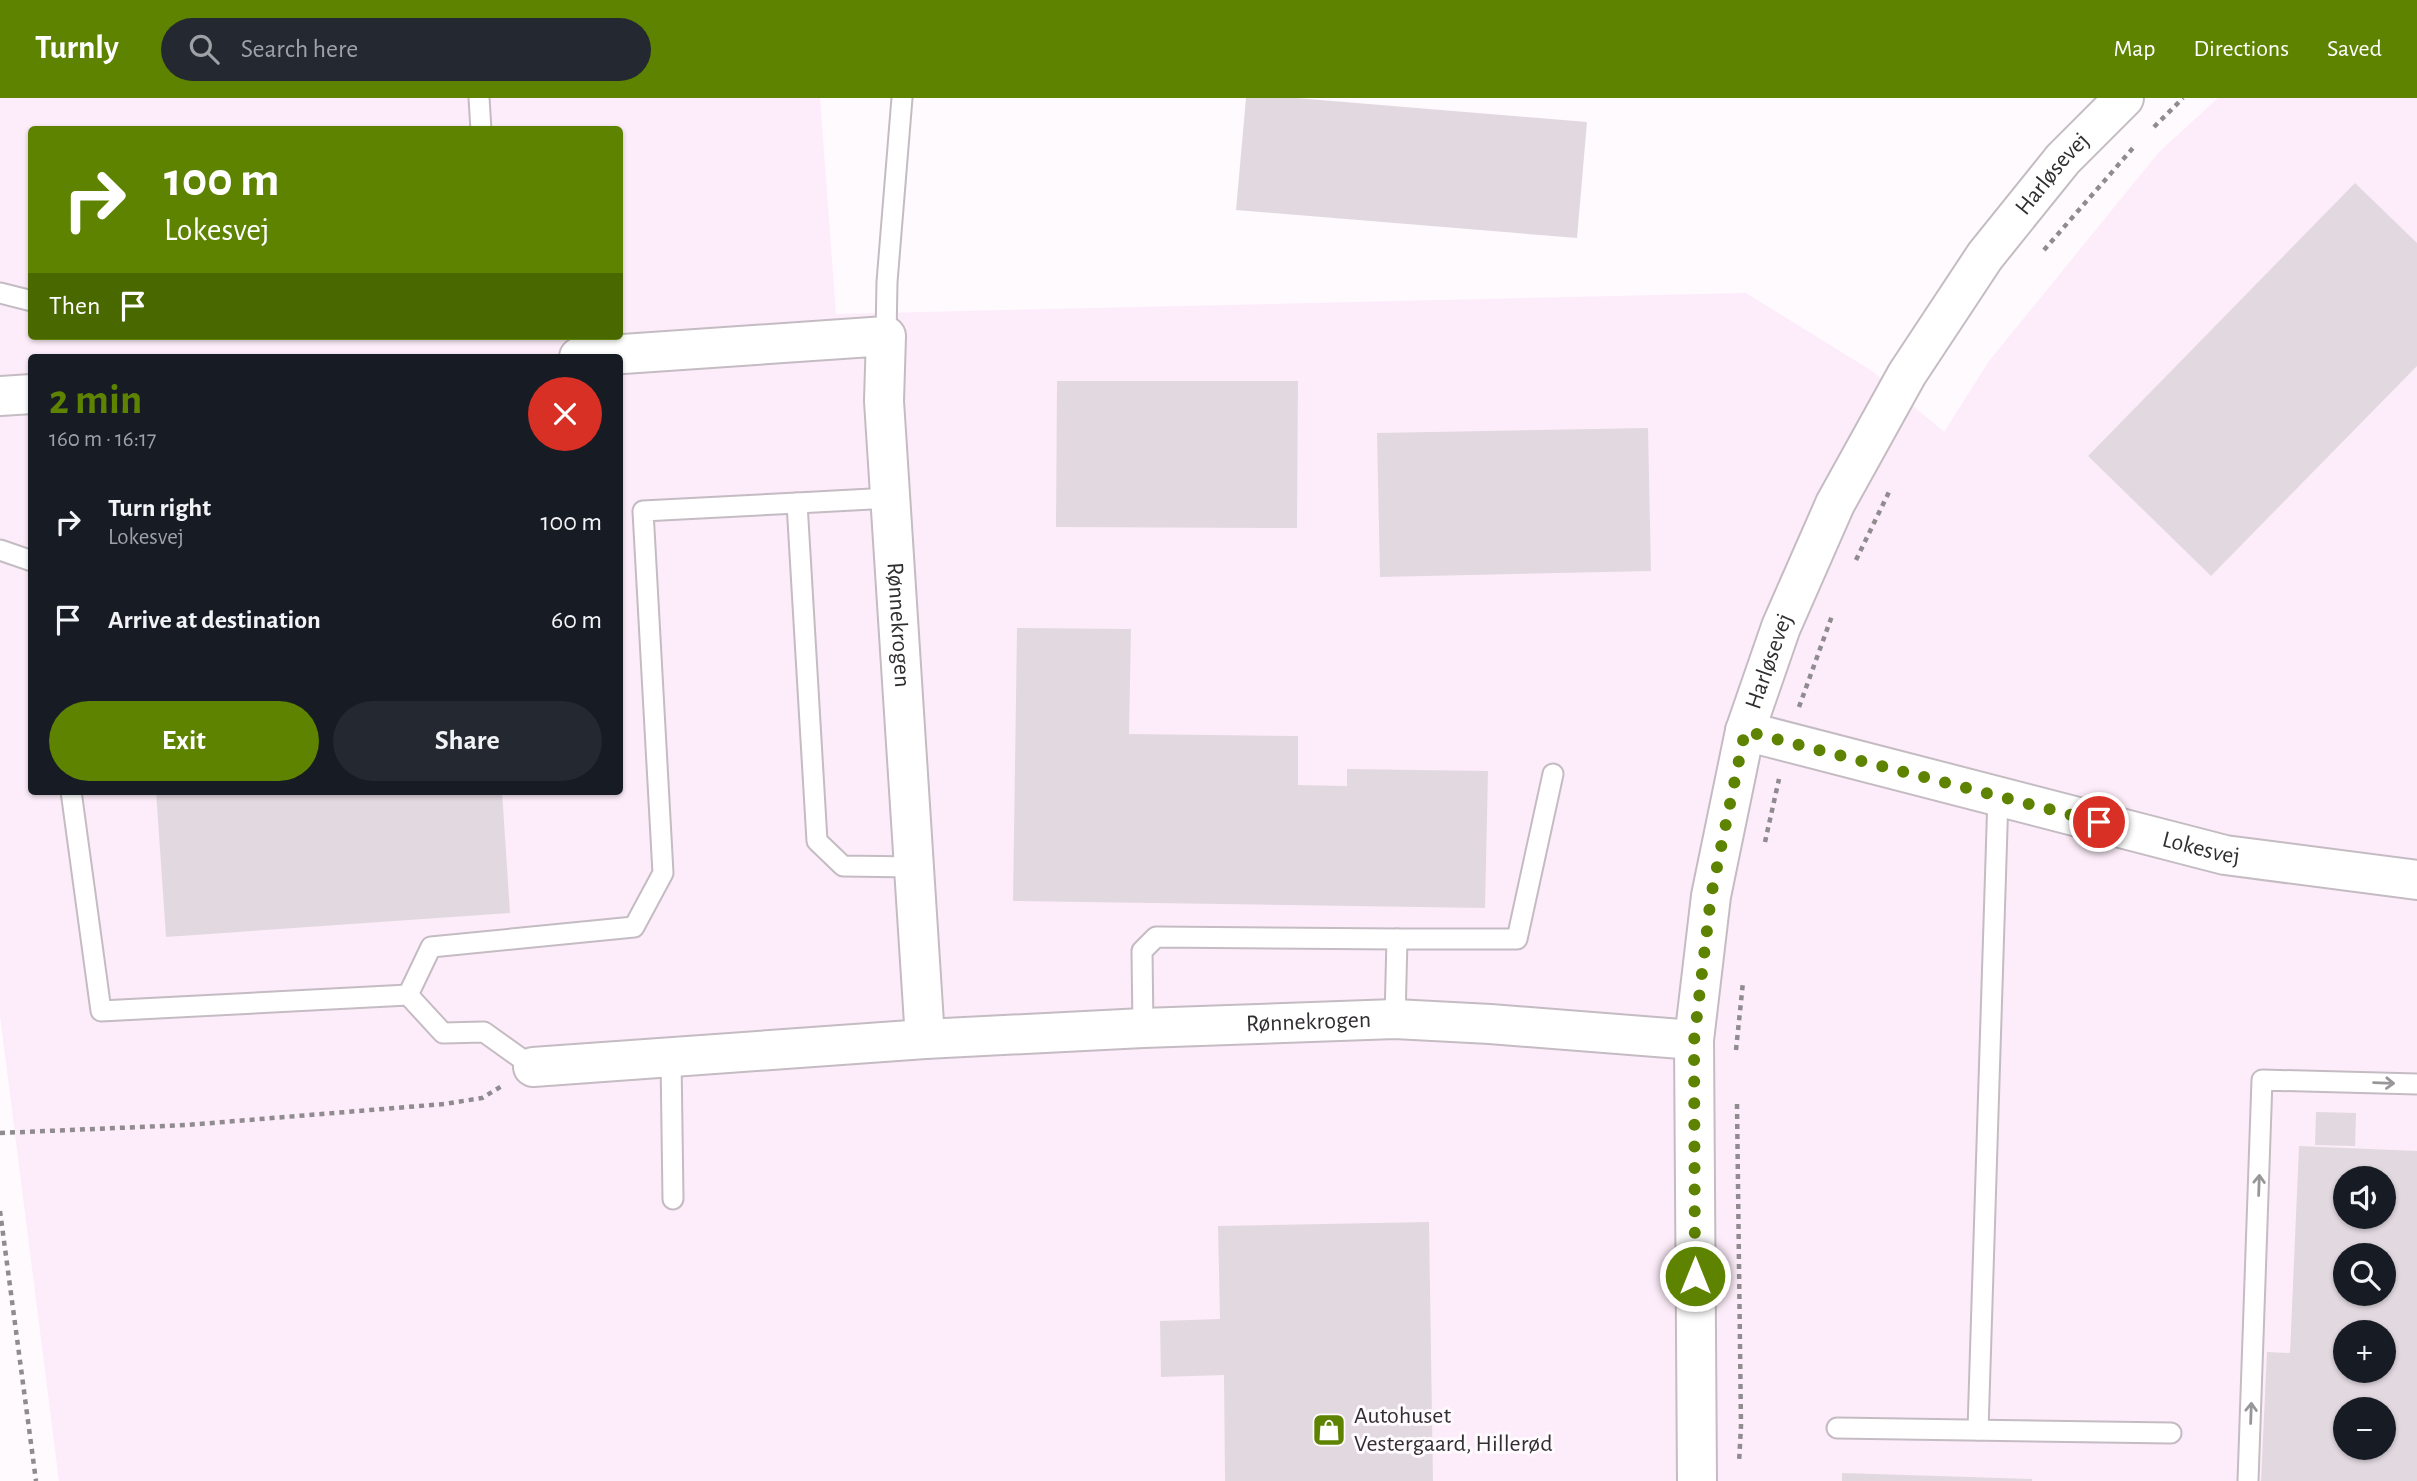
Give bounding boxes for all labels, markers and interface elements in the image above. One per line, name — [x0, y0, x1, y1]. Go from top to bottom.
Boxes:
search box — [161, 18, 651, 81]
icon: search — [185, 30, 223, 68]
text: Turnly — [35, 32, 119, 65]
text: Search here — [241, 36, 358, 62]
text: Map — [2113, 37, 2155, 61]
text: Directions — [2193, 37, 2289, 61]
text: Saved — [2327, 37, 2382, 61]
street label: Harløsevej — [2011, 128, 2094, 220]
icon: right — [49, 154, 140, 245]
text: 100 m — [164, 156, 280, 205]
text: Lokesvej — [164, 214, 270, 246]
icon: arrive — [114, 287, 152, 325]
text: Then — [49, 293, 100, 319]
button: close — [528, 377, 602, 451]
text: 2 min — [49, 379, 142, 421]
text: 160 m · 16:17 — [49, 428, 156, 451]
text: Turn right — [108, 495, 211, 521]
icon: right — [49, 503, 87, 541]
text: 100 m — [541, 509, 602, 535]
text: Lokesvej — [108, 526, 184, 549]
street label: Rønnekrogen — [882, 562, 914, 688]
icon: arrive — [49, 601, 87, 639]
text: Arrive at destination — [108, 607, 321, 633]
text: 60 m — [551, 607, 602, 633]
street label: Harløsevej — [1741, 610, 1797, 712]
button: Exit — [49, 701, 319, 781]
button: Share — [333, 701, 602, 781]
pin — [2069, 792, 2129, 852]
icon: arrive — [2080, 803, 2118, 841]
street label: Lokesvej — [2160, 827, 2241, 869]
street label: Rønnekrogen — [1246, 1008, 1372, 1036]
one-way arrow — [2372, 1077, 2395, 1090]
map controls — [2333, 1166, 2396, 1460]
button: sound — [2333, 1166, 2396, 1229]
one-way arrow — [2252, 1174, 2265, 1197]
position arrow — [1658, 1239, 1732, 1313]
button: search — [2333, 1243, 2396, 1306]
button: + — [2333, 1320, 2396, 1383]
button: − — [2333, 1397, 2396, 1460]
one-way arrow — [2244, 1402, 2257, 1425]
place label: Autohuset Vestergaard, Hillerød — [1354, 1404, 1553, 1456]
shop icon: Autohuset Vestergaard, Hillerød — [1310, 1411, 1348, 1449]

